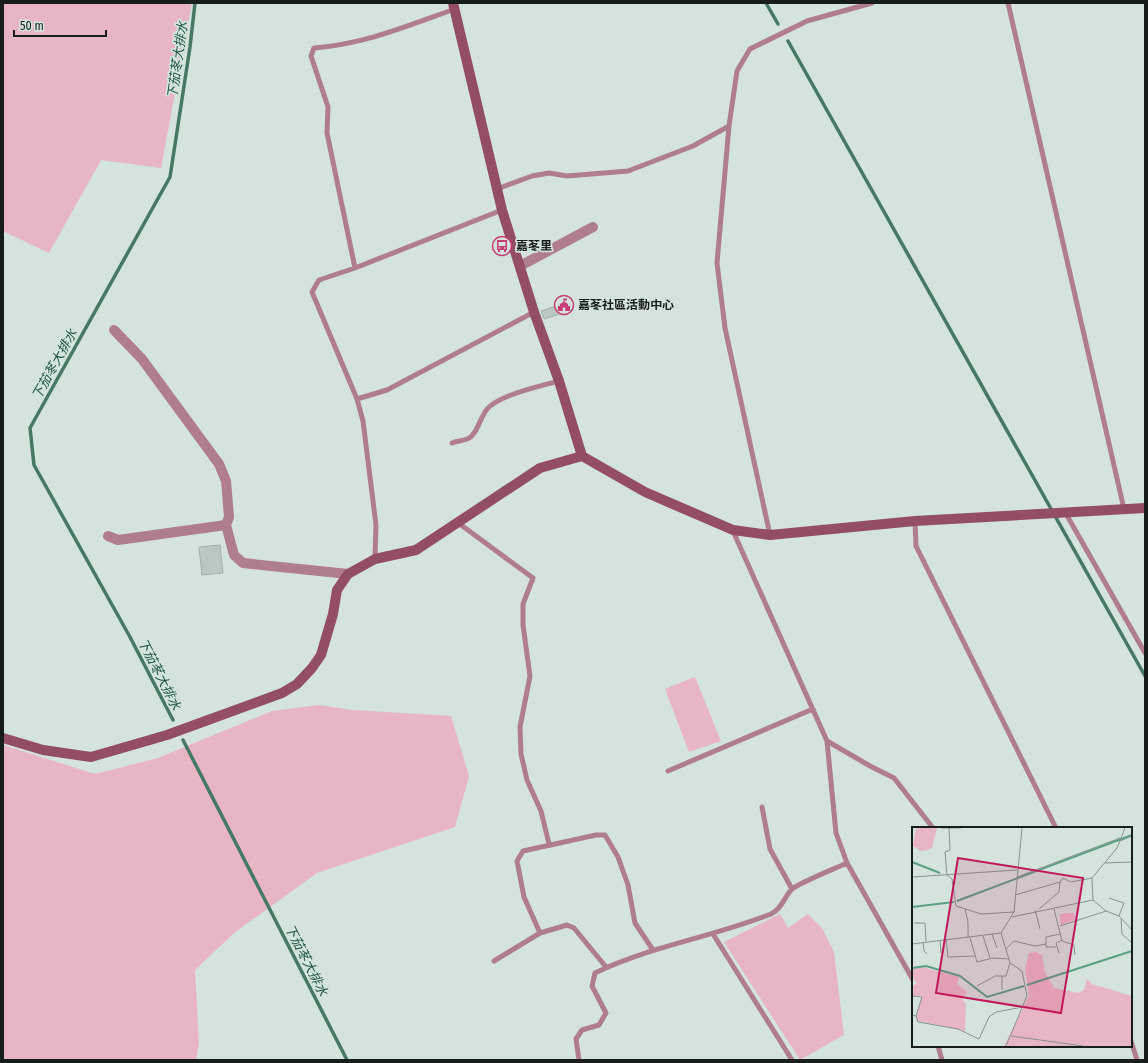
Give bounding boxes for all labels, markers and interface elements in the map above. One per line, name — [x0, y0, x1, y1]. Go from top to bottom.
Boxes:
scale bar — [14, 12, 106, 38]
text: 50 m — [20, 19, 44, 33]
water label: 下茄苳大排水 — [165, 19, 190, 100]
bus stop icon: 嘉苳里 — [491, 235, 513, 257]
place label: 嘉苳里 — [516, 239, 552, 253]
public building icon: 嘉苳社區活動中心 — [553, 294, 575, 316]
place label: 嘉苳社區活動中心 — [578, 298, 674, 312]
water label: 下茄苳大排水 — [29, 326, 80, 402]
water label: 下茄苳大排水 — [135, 636, 184, 713]
inset map — [912, 827, 1132, 1047]
water label: 下茄苳大排水 — [282, 922, 331, 999]

